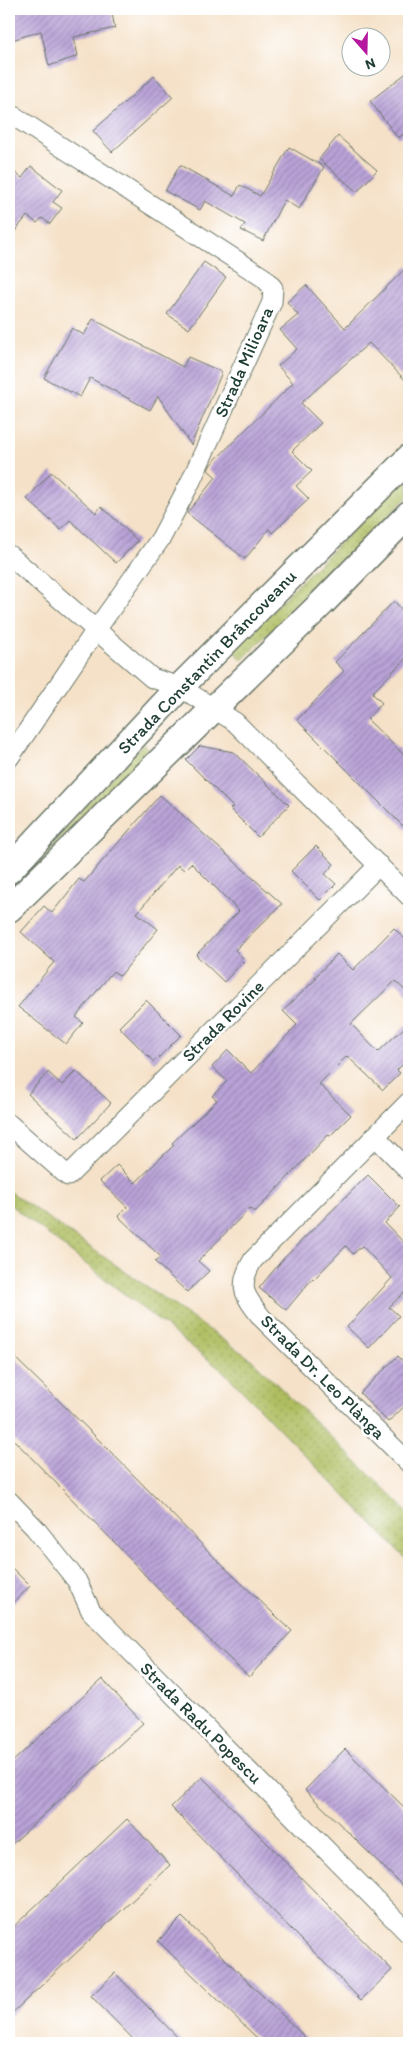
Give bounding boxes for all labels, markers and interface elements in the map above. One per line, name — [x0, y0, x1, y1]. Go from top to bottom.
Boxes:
north arrow — [340, 28, 390, 78]
text: N — [363, 54, 378, 73]
street label: Strada Milioara — [210, 303, 278, 421]
street label: Strada Constantin Brâncoveanu — [113, 565, 301, 759]
street label: Strada Rovine — [177, 975, 269, 1067]
street label: Strada Dr. Leo Plànga — [256, 1310, 390, 1444]
street label: Strada Radu Popescu — [135, 1657, 267, 1789]

